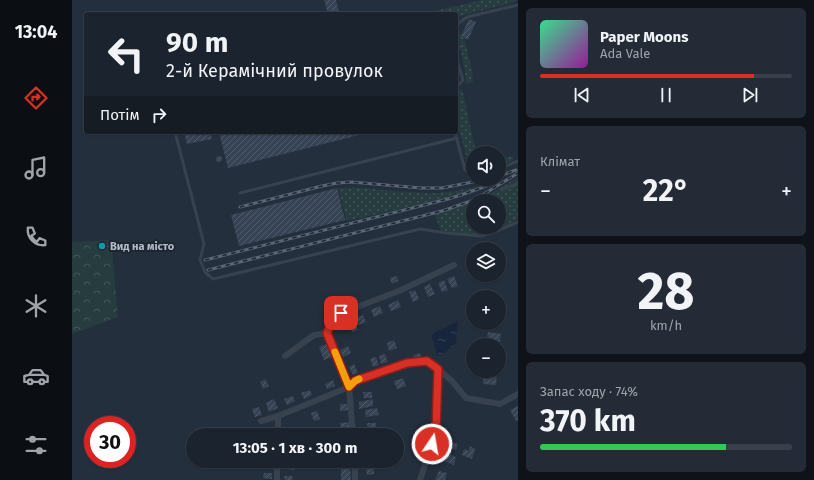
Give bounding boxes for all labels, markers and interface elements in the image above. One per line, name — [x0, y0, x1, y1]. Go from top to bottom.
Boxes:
text: 13:04 — [15, 21, 57, 43]
text: 90 m — [166, 26, 228, 59]
icon: left — [100, 28, 152, 80]
text: Paper Moons — [600, 28, 688, 46]
text: Ada Vale — [600, 46, 650, 61]
text: 2-й Керамічний провулок — [166, 60, 383, 82]
icon: directions — [22, 84, 50, 112]
icon: previous — [571, 84, 593, 106]
icon: pause — [655, 84, 677, 106]
icon: next — [739, 84, 761, 106]
icon: right — [148, 104, 170, 126]
text: Потім — [100, 106, 140, 124]
map controls — [466, 146, 506, 378]
button: sound — [466, 146, 506, 186]
icon: music — [22, 154, 50, 182]
text: Клімат — [540, 154, 580, 169]
text: 22° — [643, 173, 689, 209]
text: − — [540, 178, 551, 205]
text: + — [781, 178, 792, 205]
button: search — [466, 194, 506, 234]
icon: phone — [22, 223, 50, 251]
place label: Вид на місто — [110, 240, 175, 253]
marker: Вид на місто — [97, 241, 107, 251]
button: layers — [466, 242, 506, 282]
text: 28 — [637, 260, 695, 323]
button: + — [466, 290, 506, 330]
icon: climate — [22, 292, 50, 320]
pin — [324, 296, 358, 330]
icon: arrive — [330, 302, 352, 324]
text: km/h — [650, 318, 682, 333]
button: − — [466, 338, 506, 378]
icon: car — [22, 362, 50, 390]
text: Запас ходу · 74% — [540, 384, 638, 399]
text: 370 km — [540, 403, 636, 439]
speed limit sign: 30 — [84, 416, 136, 468]
position arrow — [411, 423, 453, 465]
icon: filters — [22, 431, 50, 459]
text: 13:05 · 1 хв · 300 m — [233, 439, 357, 457]

